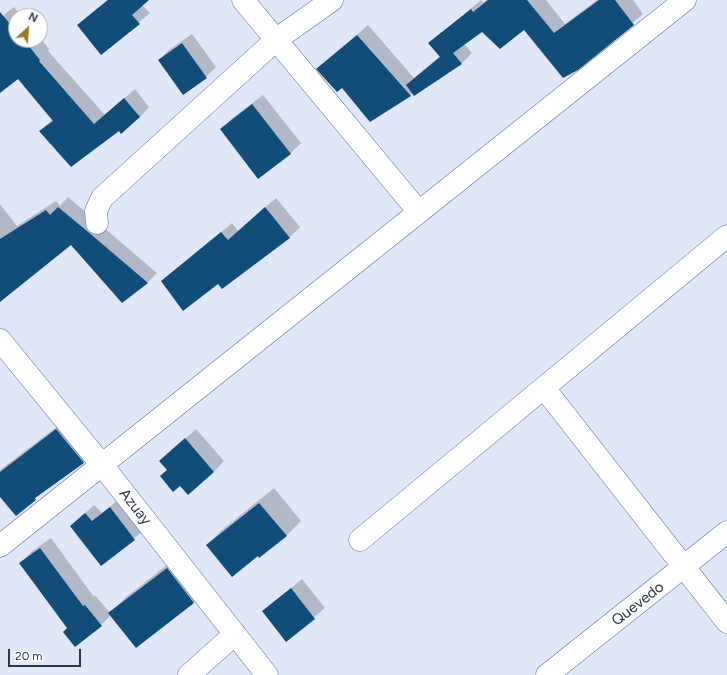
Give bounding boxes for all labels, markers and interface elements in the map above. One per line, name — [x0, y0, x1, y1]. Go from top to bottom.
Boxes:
north arrow — [8, 8, 48, 48]
text: N — [26, 10, 40, 25]
street label: Azuay — [115, 485, 155, 529]
street label: Quevedo — [608, 578, 668, 630]
scale bar — [10, 641, 83, 667]
text: 20 m — [15, 649, 43, 663]

